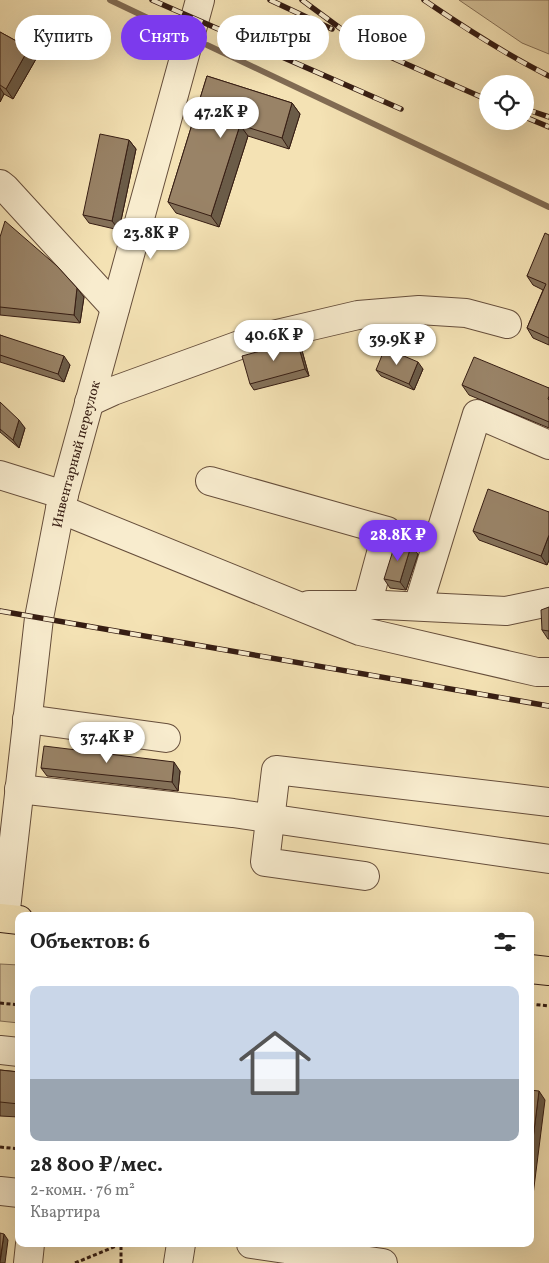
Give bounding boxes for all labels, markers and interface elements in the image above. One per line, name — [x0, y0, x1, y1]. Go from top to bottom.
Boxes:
chip: Купить — [15, 15, 111, 60]
chip: Снять — [121, 15, 207, 60]
chip: Фильтры — [217, 15, 329, 60]
chip: Новое — [339, 15, 425, 60]
map controls — [479, 75, 534, 130]
button: locate — [479, 75, 534, 130]
pin: 47.2K ₽ — [175, 96, 267, 139]
text: 47.2K ₽ — [194, 102, 248, 124]
pin: 23.8K ₽ — [105, 218, 197, 260]
text: 23.8K ₽ — [123, 223, 179, 245]
pin: 40.6K ₽ — [228, 320, 320, 362]
pin: 39.9K ₽ — [351, 324, 443, 366]
text: 40.6K ₽ — [245, 325, 303, 347]
text: 39.9K ₽ — [369, 329, 425, 351]
street label: Инвентарный переулок — [49, 378, 106, 530]
pin: 28.8K ₽ — [352, 520, 444, 562]
text: 28.8K ₽ — [370, 525, 426, 547]
pin: 37.4K ₽ — [61, 722, 153, 764]
text: 37.4K ₽ — [80, 727, 134, 749]
text: Объектов: 6 — [30, 928, 150, 957]
icon: filters — [491, 928, 519, 956]
icon: home — [230, 1018, 320, 1108]
text: 28 800 ₽/мес. — [30, 1151, 163, 1180]
text: 2-комн. · 76 m² — [30, 1180, 135, 1202]
text: Квартира — [30, 1202, 100, 1224]

